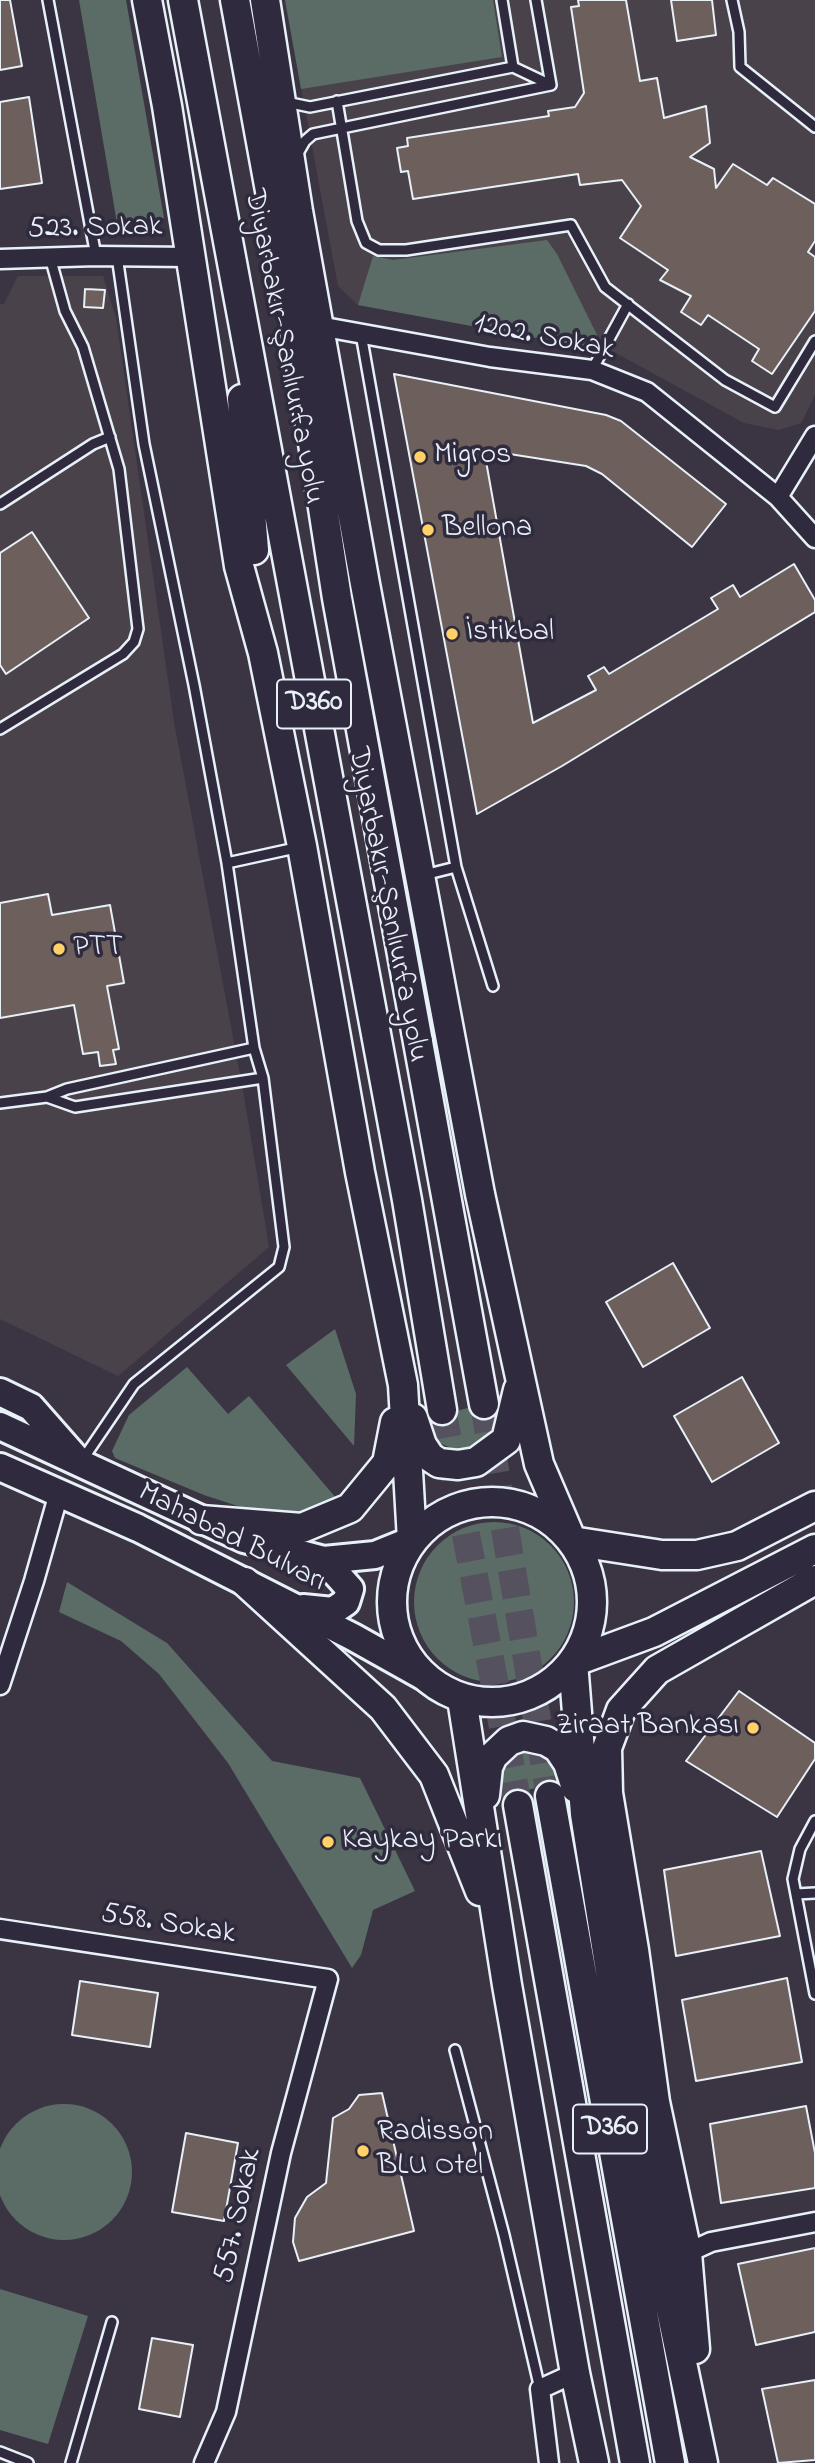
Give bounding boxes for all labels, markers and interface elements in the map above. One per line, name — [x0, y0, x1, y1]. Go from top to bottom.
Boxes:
street label: Diyarbakır-Şanlıurfa yolu — [234, 187, 330, 507]
street label: 523. Sokak — [27, 211, 163, 249]
street label: 1202. Sokak — [471, 308, 617, 370]
place label: Migros — [434, 439, 511, 475]
marker: Migros — [412, 449, 428, 465]
place label: Bellona — [442, 512, 532, 548]
marker: Bellona — [420, 522, 436, 538]
place label: İstikbal — [466, 616, 554, 652]
marker: İstikbal — [444, 626, 460, 642]
road number: D360 — [277, 680, 351, 728]
street label: Diyarbakır-Şanlıurfa yolu — [338, 745, 434, 1065]
place label: PTT — [73, 931, 123, 967]
marker: PTT — [51, 941, 67, 957]
street label: Mahabad Bulvarı — [131, 1476, 331, 1602]
place label: Ziraat Bankası — [556, 1710, 739, 1746]
marker: Ziraat Bankası — [745, 1720, 761, 1736]
place label: Kaykay Parkı — [342, 1824, 503, 1860]
marker: Kaykay Parkı — [320, 1834, 336, 1850]
street label: 558. Sokak — [98, 1898, 238, 1954]
road number: D360 — [573, 2104, 647, 2154]
place label: Radisson BLU Otel — [377, 2116, 493, 2186]
marker: Radisson BLU Otel — [355, 2143, 371, 2159]
street label: 557. Sokak — [208, 2145, 272, 2287]

